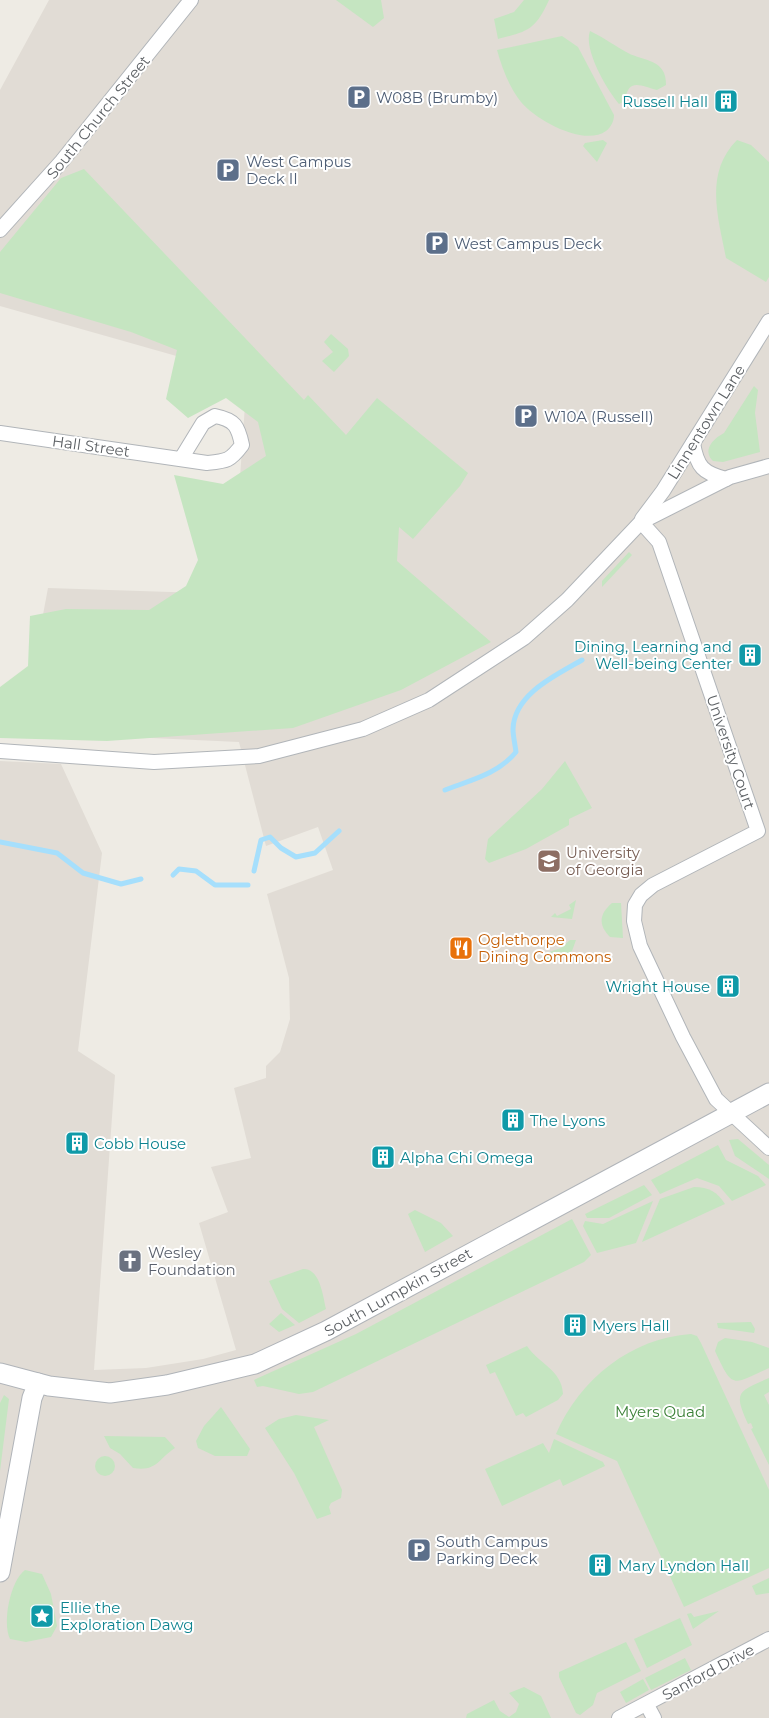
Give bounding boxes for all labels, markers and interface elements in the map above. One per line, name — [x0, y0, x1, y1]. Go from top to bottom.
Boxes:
street label: South Church Street — [42, 51, 154, 183]
parking icon: W08B (Brumby) — [346, 84, 372, 110]
place label: W08B (Brumby) — [376, 88, 498, 107]
building icon: Russell Hall — [713, 88, 739, 114]
place label: Russell Hall — [622, 92, 708, 111]
place label: West Campus Deck II — [246, 152, 351, 188]
parking icon: West Campus Deck II — [215, 157, 241, 183]
parking icon: West Campus Deck — [424, 230, 450, 256]
place label: West Campus Deck — [454, 234, 602, 253]
street label: Linnentown Lane — [663, 361, 749, 483]
parking icon: W10A (Russell) — [513, 403, 539, 429]
place label: W10A (Russell) — [544, 407, 654, 426]
street label: Hall Street — [51, 431, 131, 461]
place label: Dining, Learning and Well-being Center — [574, 637, 732, 673]
building icon: Dining, Learning and Well-being Center — [737, 642, 763, 668]
street label: University Court — [702, 692, 760, 812]
place label: University of Georgia — [566, 843, 643, 879]
school or university icon: University of Georgia — [536, 848, 562, 874]
place label: Oglethorpe Dining Commons — [478, 930, 611, 966]
restaurant icon: Oglethorpe Dining Commons — [448, 935, 474, 961]
building icon: Wright House — [715, 973, 741, 999]
place label: Wright House — [605, 977, 710, 996]
building icon: The Lyons — [500, 1107, 526, 1133]
place label: The Lyons — [530, 1111, 605, 1130]
building icon: Cobb House — [64, 1130, 90, 1156]
place label: Cobb House — [94, 1134, 186, 1153]
building icon: Alpha Chi Omega — [370, 1144, 396, 1170]
place label: Alpha Chi Omega — [400, 1148, 533, 1167]
place label: Wesley Foundation — [148, 1243, 236, 1279]
street label: South Lumpkin Street — [321, 1243, 475, 1341]
church icon: Wesley Foundation — [117, 1248, 143, 1274]
building icon: Myers Hall — [562, 1312, 588, 1338]
place label: Myers Hall — [592, 1316, 670, 1335]
park label: Myers Quad — [615, 1402, 705, 1421]
place label: South Campus Parking Deck — [436, 1532, 548, 1568]
parking icon: South Campus Parking Deck — [406, 1537, 432, 1563]
building icon: Mary Lyndon Hall — [587, 1552, 613, 1578]
place label: Mary Lyndon Hall — [618, 1556, 749, 1575]
place label: Ellie the Exploration Dawg — [60, 1598, 194, 1634]
place icon: Ellie the Exploration Dawg — [29, 1603, 55, 1629]
street label: Sanford Drive — [659, 1640, 757, 1704]

